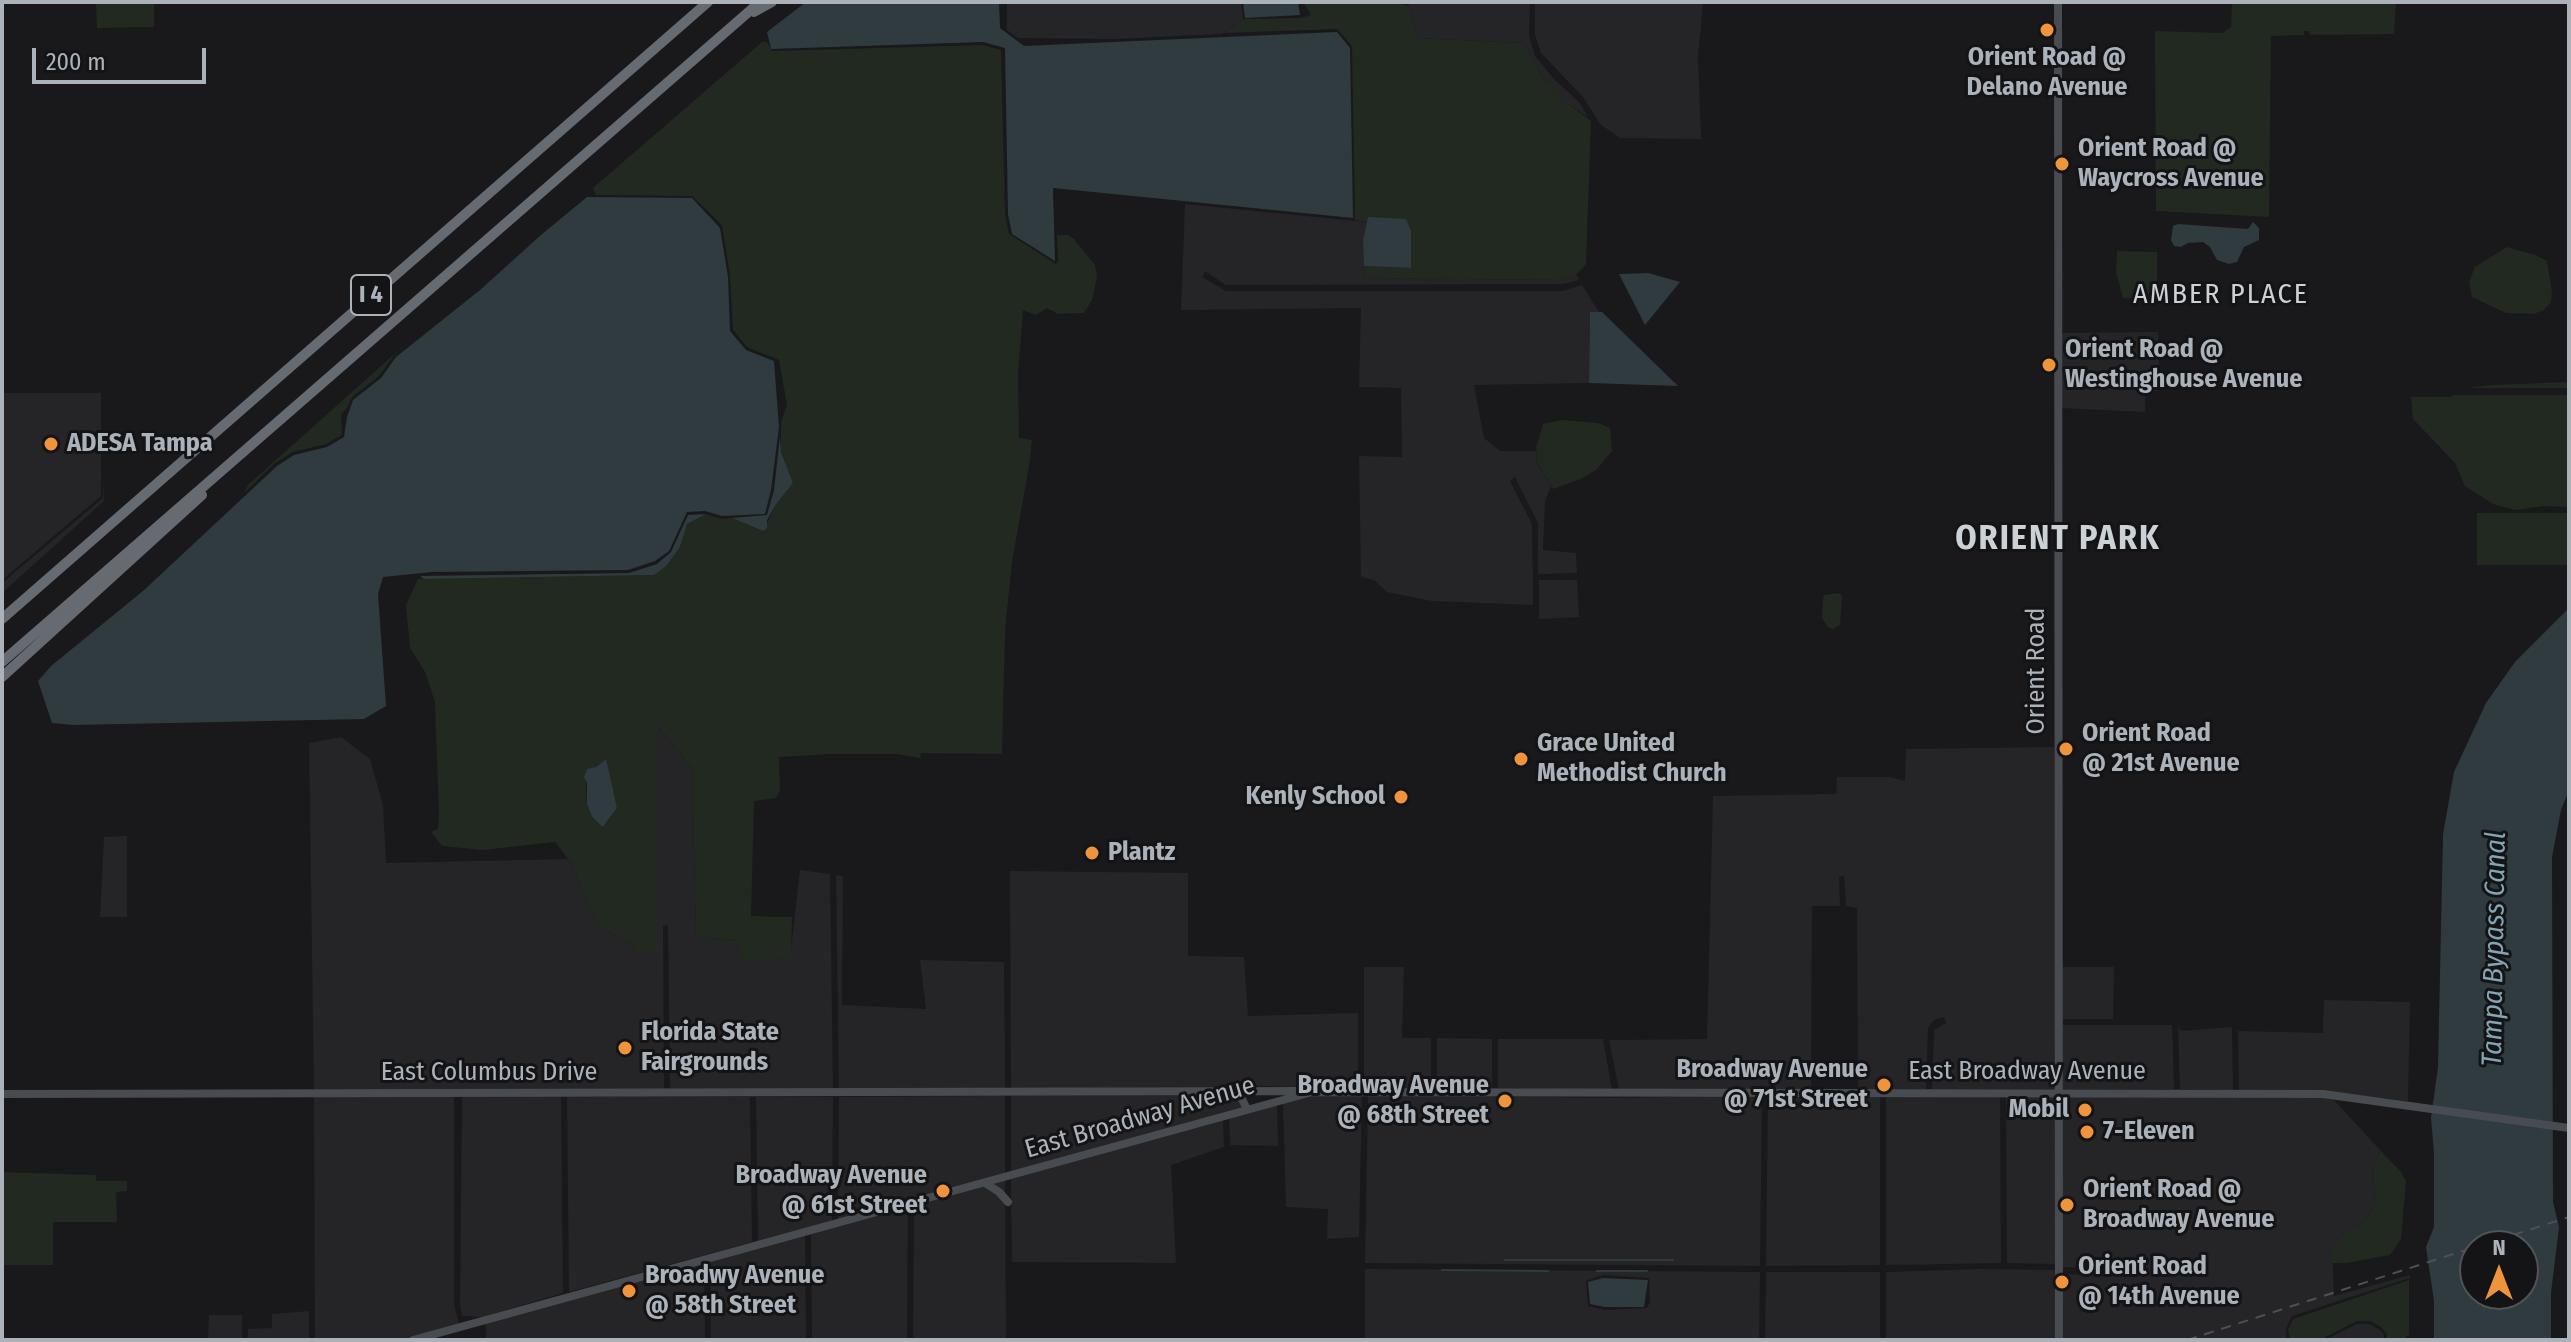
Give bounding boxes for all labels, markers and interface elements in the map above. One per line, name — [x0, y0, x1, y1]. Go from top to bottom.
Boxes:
marker: Orient Road @ Delano Avenue — [2038, 21, 2056, 39]
scale bar — [36, 32, 210, 82]
place label: Orient Road @ Delano Avenue — [1966, 42, 2128, 104]
text: 200 m — [46, 48, 106, 76]
place label: Orient Road @ Waycross Avenue — [2078, 133, 2264, 194]
marker: Orient Road @ Waycross Avenue — [2053, 155, 2071, 173]
road number: I 4 — [351, 275, 391, 315]
district label: AMBER PLACE — [2133, 278, 2309, 312]
place label: Orient Road @ Westinghouse Avenue — [2065, 334, 2302, 396]
marker: Orient Road @ Westinghouse Avenue — [2040, 356, 2058, 374]
place label: ADESA Tampa — [67, 428, 213, 460]
marker: ADESA Tampa — [42, 435, 60, 453]
district label: ORIENT PARK — [1955, 520, 2161, 560]
street label: Orient Road — [2021, 607, 2053, 735]
place label: Orient Road @ 21st Avenue — [2082, 718, 2240, 780]
place label: Grace United Methodist Church — [1537, 728, 1727, 790]
marker: Orient Road @ 21st Avenue — [2057, 740, 2075, 758]
marker: Grace United Methodist Church — [1512, 750, 1530, 768]
place label: Kenly School — [1246, 781, 1385, 813]
marker: Kenly School — [1392, 788, 1410, 806]
water label: Tampa Bypass Canal — [2476, 831, 2514, 1067]
place label: Plantz — [1108, 837, 1175, 869]
marker: Plantz — [1083, 844, 1101, 862]
place label: Florida State Fairgrounds — [641, 1017, 779, 1078]
marker: Florida State Fairgrounds — [616, 1039, 634, 1057]
place label: Broadway Avenue @ 71st Street — [1677, 1054, 1868, 1116]
street label: East Broadway Avenue — [1908, 1056, 2146, 1088]
street label: East Columbus Drive — [381, 1057, 597, 1089]
street label: East Broadway Avenue — [1021, 1070, 1259, 1166]
place label: Broadway Avenue @ 68th Street — [1298, 1070, 1489, 1132]
marker: Broadway Avenue @ 71st Street — [1875, 1076, 1893, 1094]
marker: Broadway Avenue @ 68th Street — [1496, 1092, 1514, 1110]
place label: Mobil — [2008, 1094, 2069, 1126]
marker: Mobil — [2076, 1101, 2094, 1119]
place label: 7-Eleven — [2103, 1116, 2195, 1148]
marker: 7-Eleven — [2078, 1123, 2096, 1141]
place label: Broadway Avenue @ 61st Street — [736, 1160, 927, 1222]
place label: Orient Road @ Broadway Avenue — [2083, 1174, 2274, 1236]
marker: Broadway Avenue @ 61st Street — [934, 1182, 952, 1200]
marker: Orient Road @ Broadway Avenue — [2058, 1196, 2076, 1214]
north arrow — [2459, 1230, 2539, 1310]
text: N — [2492, 1234, 2506, 1261]
place label: Orient Road @ 14th Avenue — [2078, 1251, 2240, 1312]
place label: Broadwy Avenue @ 58th Street — [645, 1260, 824, 1322]
marker: Orient Road @ 14th Avenue — [2053, 1273, 2071, 1291]
marker: Broadwy Avenue @ 58th Street — [620, 1282, 638, 1300]

